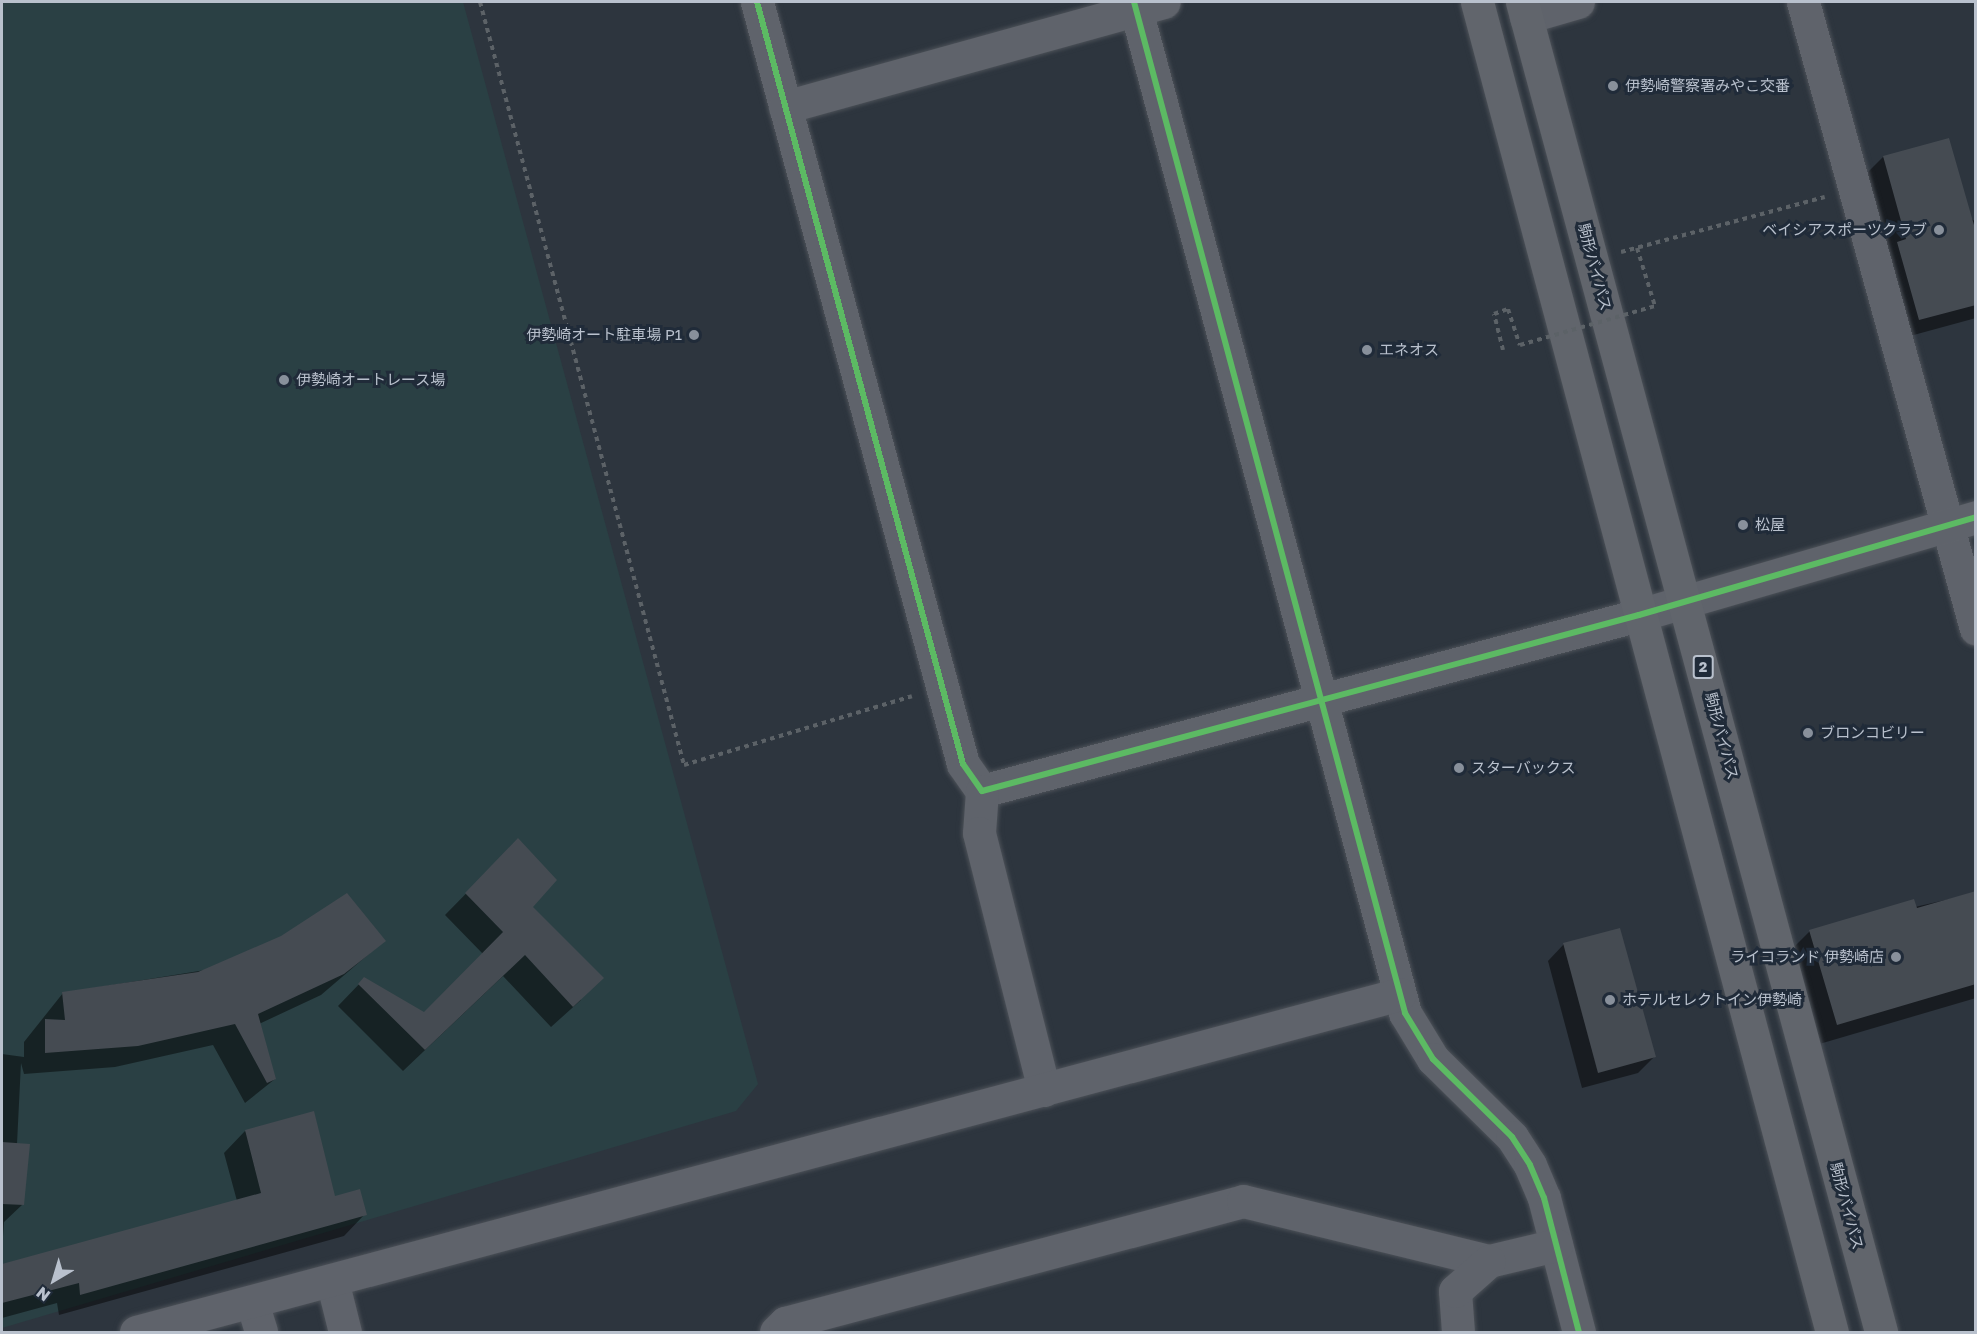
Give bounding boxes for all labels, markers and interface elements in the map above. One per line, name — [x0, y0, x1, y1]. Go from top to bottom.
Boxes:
place label: 伊勢崎警察署みやこ交番 — [1625, 77, 1790, 95]
marker: 伊勢崎警察署みやこ交番 — [1606, 79, 1620, 93]
street label: 駒形バイパス — [1575, 221, 1615, 313]
place label: ベイシアスポーツクラブ — [1762, 221, 1927, 239]
marker: ベイシアスポーツクラブ — [1932, 223, 1946, 237]
place label: 伊勢崎オート駐車場 P1 — [526, 326, 682, 344]
marker: 伊勢崎オート駐車場 P1 — [687, 328, 701, 342]
place label: エネオス — [1379, 341, 1439, 359]
marker: エネオス — [1360, 343, 1374, 357]
place label: 伊勢崎オートレース場 — [296, 371, 446, 389]
marker: 伊勢崎オートレース場 — [277, 373, 291, 387]
place label: 松屋 — [1755, 516, 1785, 534]
marker: 松屋 — [1736, 518, 1750, 532]
road number: 2 — [1692, 656, 1714, 678]
street label: 駒形バイパス — [1702, 690, 1742, 782]
place label: ブロンコビリー — [1820, 724, 1925, 742]
marker: ブロンコビリー — [1801, 726, 1815, 740]
place label: スターバックス — [1471, 759, 1576, 777]
marker: スターバックス — [1452, 761, 1466, 775]
place label: ライコランド 伊勢崎店 — [1730, 948, 1884, 966]
marker: ライコランド 伊勢崎店 — [1889, 950, 1903, 964]
place label: ホテルセレクトイン伊勢崎 — [1622, 991, 1802, 1009]
marker: ホテルセレクトイン伊勢崎 — [1603, 993, 1617, 1007]
street label: 駒形バイパス — [1827, 1160, 1867, 1252]
north arrow — [24, 1250, 84, 1310]
text: N — [32, 1283, 54, 1306]

